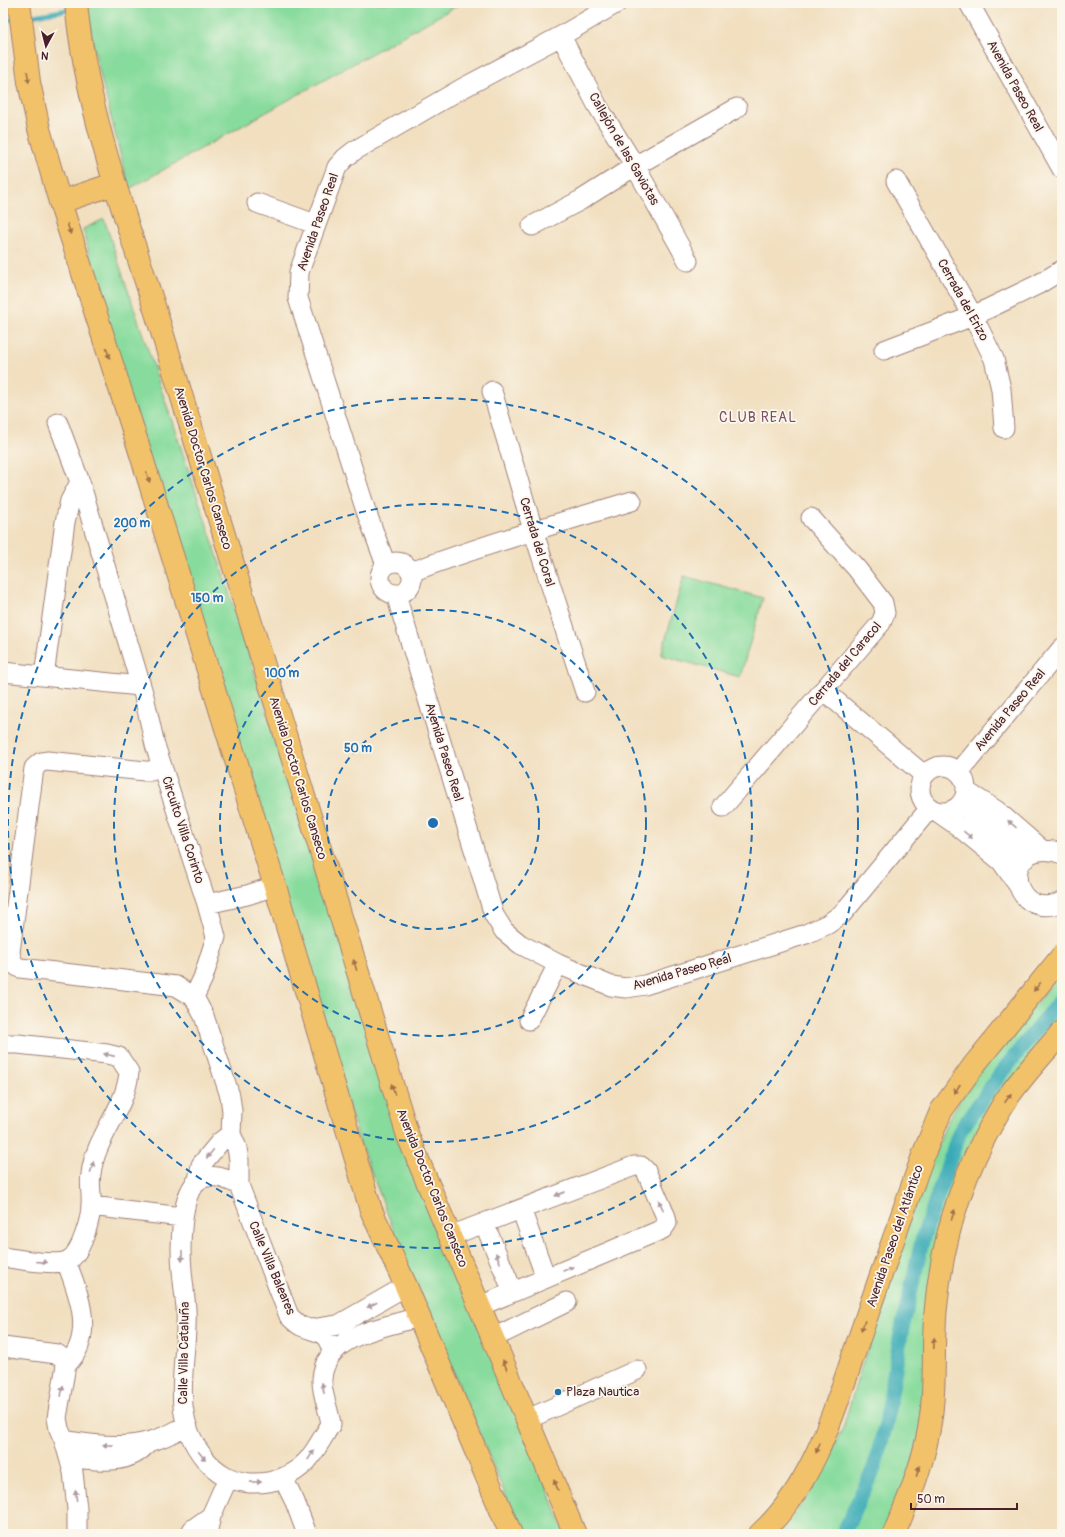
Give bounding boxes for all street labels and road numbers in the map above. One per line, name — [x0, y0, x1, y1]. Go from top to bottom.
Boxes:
street label: Avenida Paseo Real — [983, 37, 1047, 135]
street label: Callejón de las Gaviotas — [585, 90, 663, 208]
street label: Avenida Paseo Real — [294, 171, 342, 273]
street label: Cerrada del Erizo — [934, 256, 992, 344]
street label: Avenida Doctor Carlos Canseco — [171, 384, 236, 552]
street label: Cerrada del Coral — [516, 495, 558, 589]
street label: Cerrada del Caracol — [805, 619, 885, 709]
street label: Avenida Paseo Real — [971, 666, 1049, 754]
street label: Avenida Doctor Carlos Canseco — [266, 694, 331, 862]
street label: Avenida Paseo Real — [421, 701, 467, 803]
street label: Circuito Villa Corinto — [158, 774, 208, 886]
street label: Avenida Paseo Real — [631, 950, 733, 994]
street label: Avenida Doctor Carlos Canseco — [393, 1106, 471, 1270]
street label: Avenida Paseo del Atlántico — [863, 1163, 927, 1309]
street label: Calle Villa Baleares — [245, 1219, 299, 1317]
street label: Calle Villa Cataluña — [175, 1301, 193, 1405]

